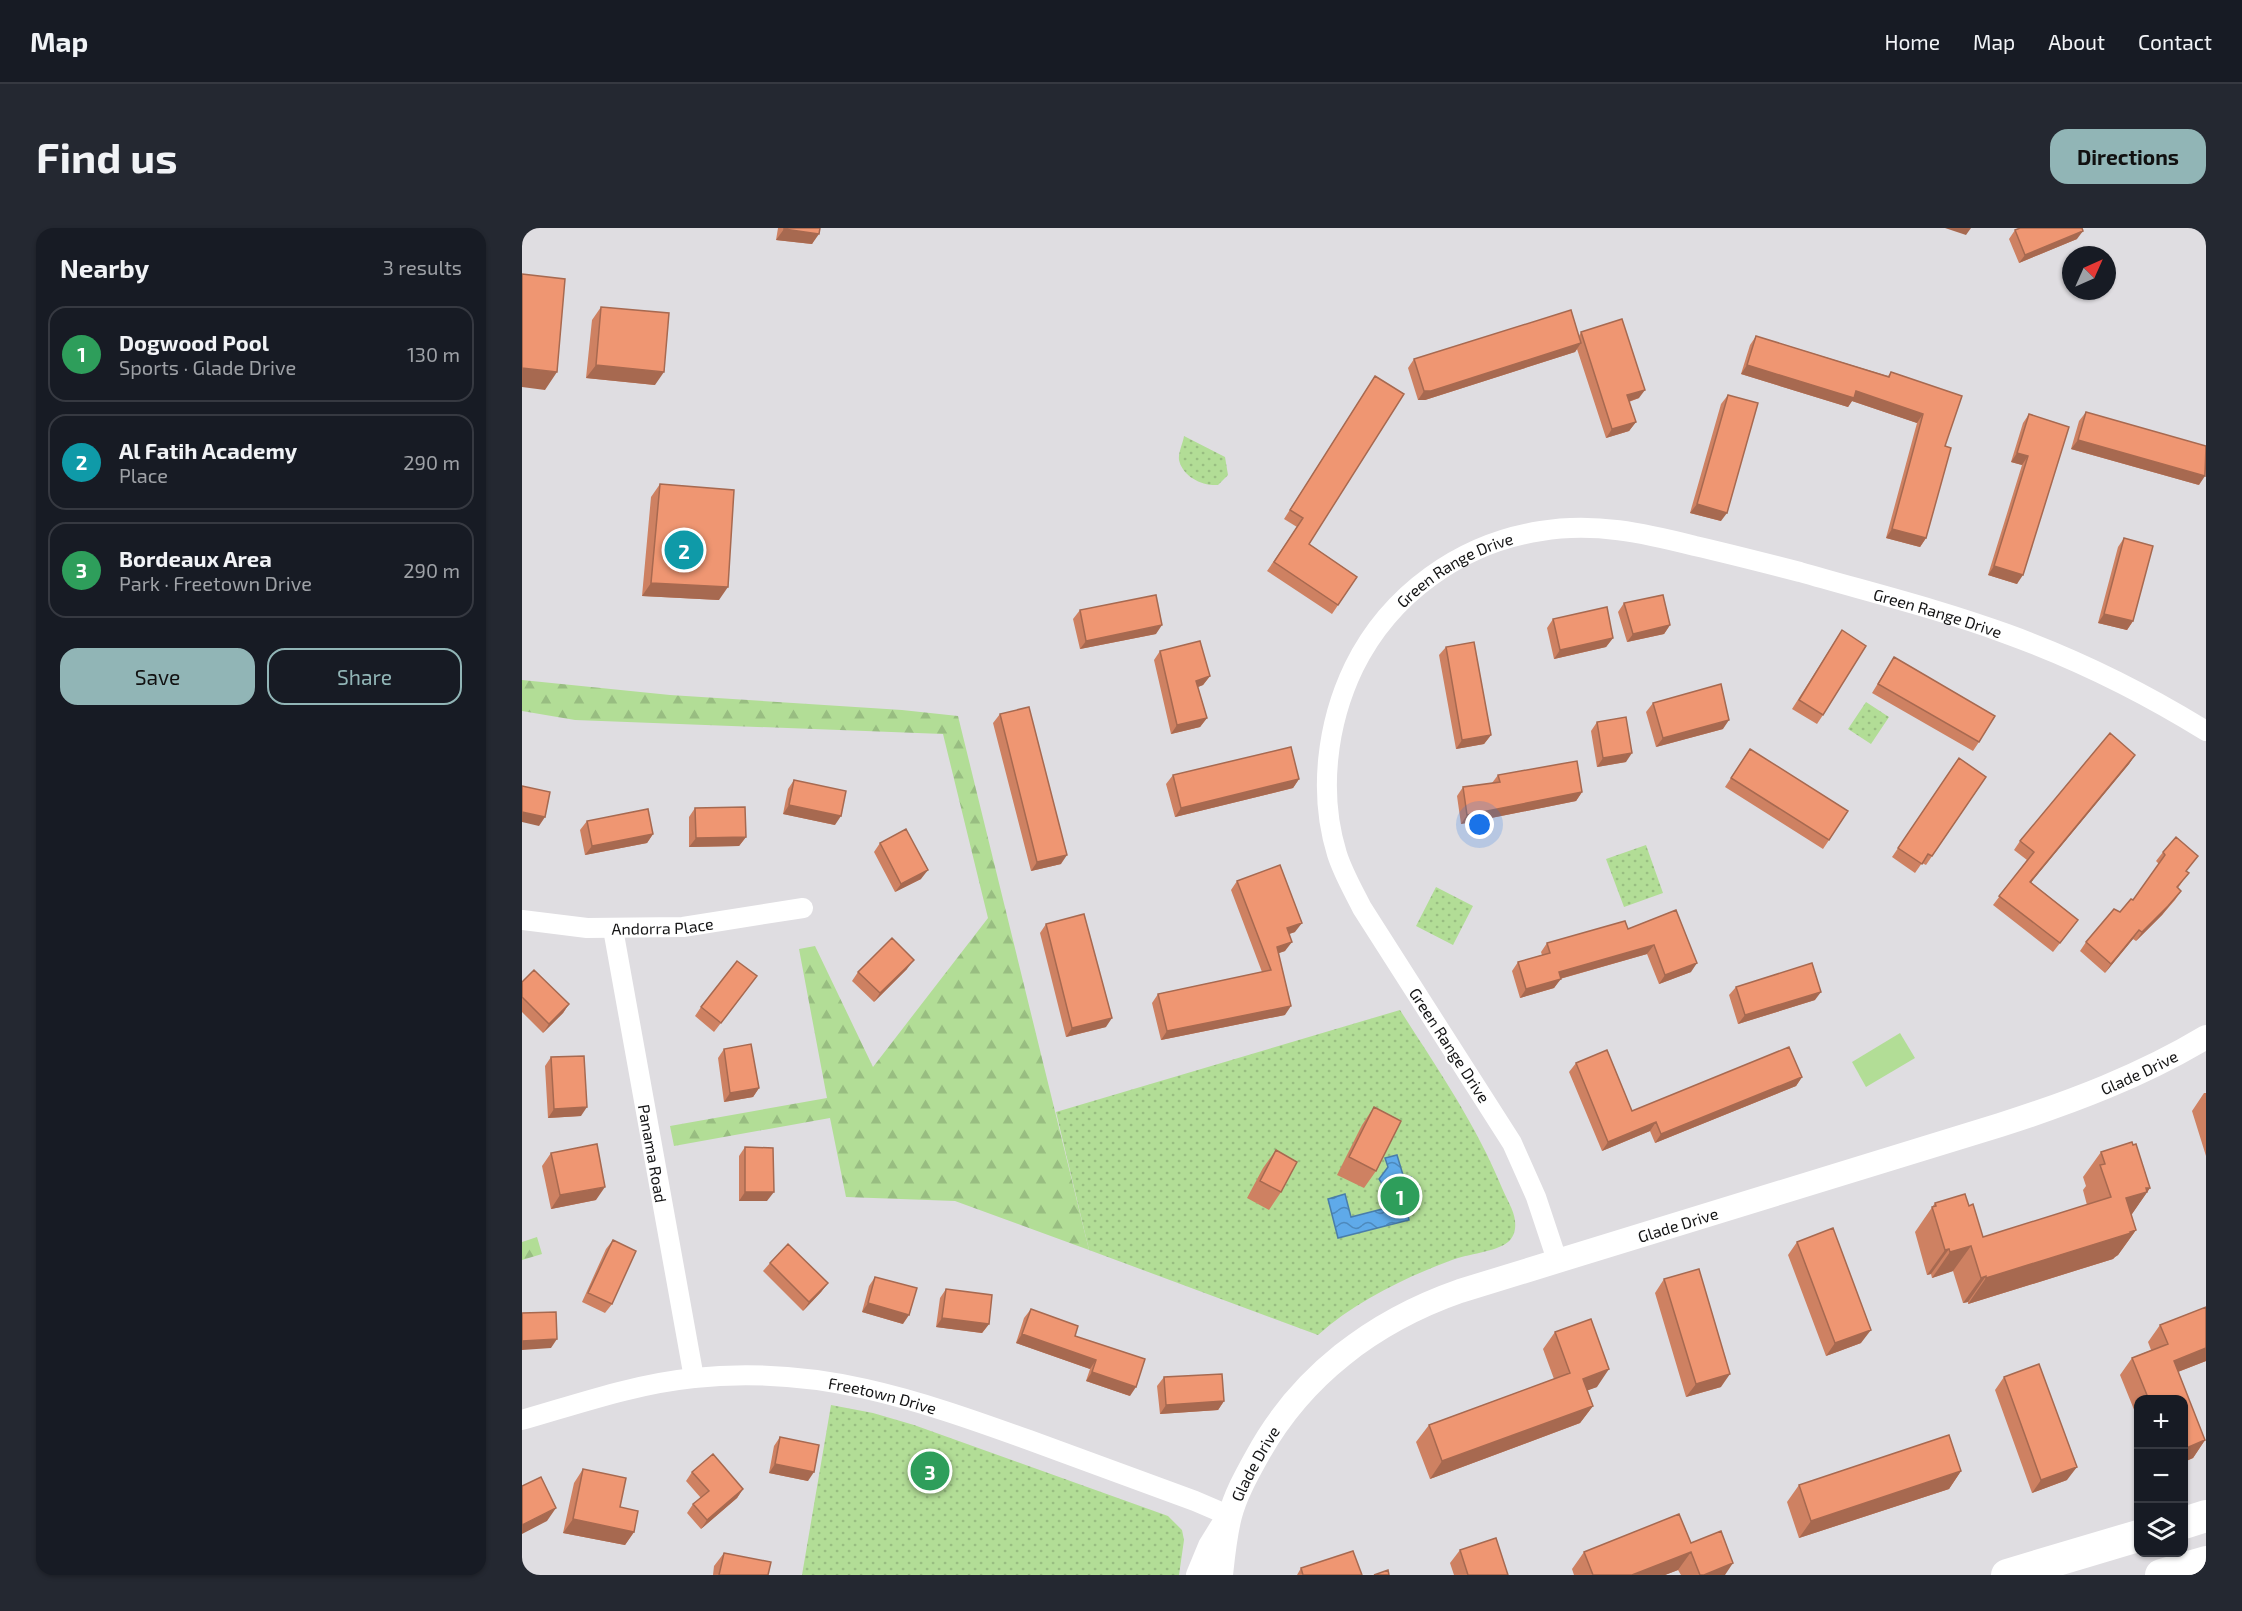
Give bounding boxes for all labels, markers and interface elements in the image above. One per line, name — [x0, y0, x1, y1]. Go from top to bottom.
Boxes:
text: Map — [30, 24, 88, 58]
text: Home — [1884, 29, 1940, 54]
text: Map — [1973, 29, 2015, 54]
text: About — [2048, 29, 2105, 54]
text: Contact — [2138, 29, 2212, 54]
button: Directions — [2050, 129, 2206, 184]
text: Find us — [36, 131, 178, 181]
north arrow — [2062, 246, 2116, 300]
text: Nearby — [60, 252, 149, 283]
text: 3 results — [383, 255, 462, 279]
text: Dogwood Pool — [119, 329, 269, 355]
text: 1 — [77, 342, 86, 366]
text: 130 m — [407, 342, 460, 366]
text: Sports · Glade Drive — [119, 355, 296, 379]
text: Al Fatih Academy — [119, 437, 297, 463]
text: 2 — [76, 450, 87, 474]
text: 290 m — [403, 450, 460, 474]
text: Place — [119, 463, 168, 487]
pin: 2 — [664, 528, 704, 572]
street label: Green Range Drive — [1392, 528, 1515, 611]
text: Bordeaux Area — [119, 545, 272, 571]
text: 3 — [76, 558, 87, 582]
text: 290 m — [403, 558, 460, 582]
text: Park · Freetown Drive — [119, 571, 312, 595]
street label: Green Range Drive — [1872, 584, 2005, 641]
button: Save — [60, 648, 255, 705]
button: Share — [267, 648, 462, 705]
your location — [1465, 810, 1494, 839]
street label: Andorra Place — [611, 913, 715, 937]
street label: Green Range Drive — [1406, 984, 1494, 1106]
street label: Glade Drive — [2097, 1045, 2181, 1098]
street label: Panama Road — [635, 1103, 672, 1204]
pin: 1 — [1380, 1174, 1420, 1218]
street label: Glade Drive — [1635, 1203, 1720, 1245]
street label: Freetown Drive — [827, 1372, 939, 1417]
map controls — [2134, 1395, 2188, 1557]
button: + — [2134, 1395, 2188, 1449]
street label: Glade Drive — [1226, 1422, 1283, 1504]
pin: 3 — [910, 1448, 950, 1494]
button: − — [2134, 1449, 2188, 1503]
button: layers — [2134, 1503, 2188, 1557]

